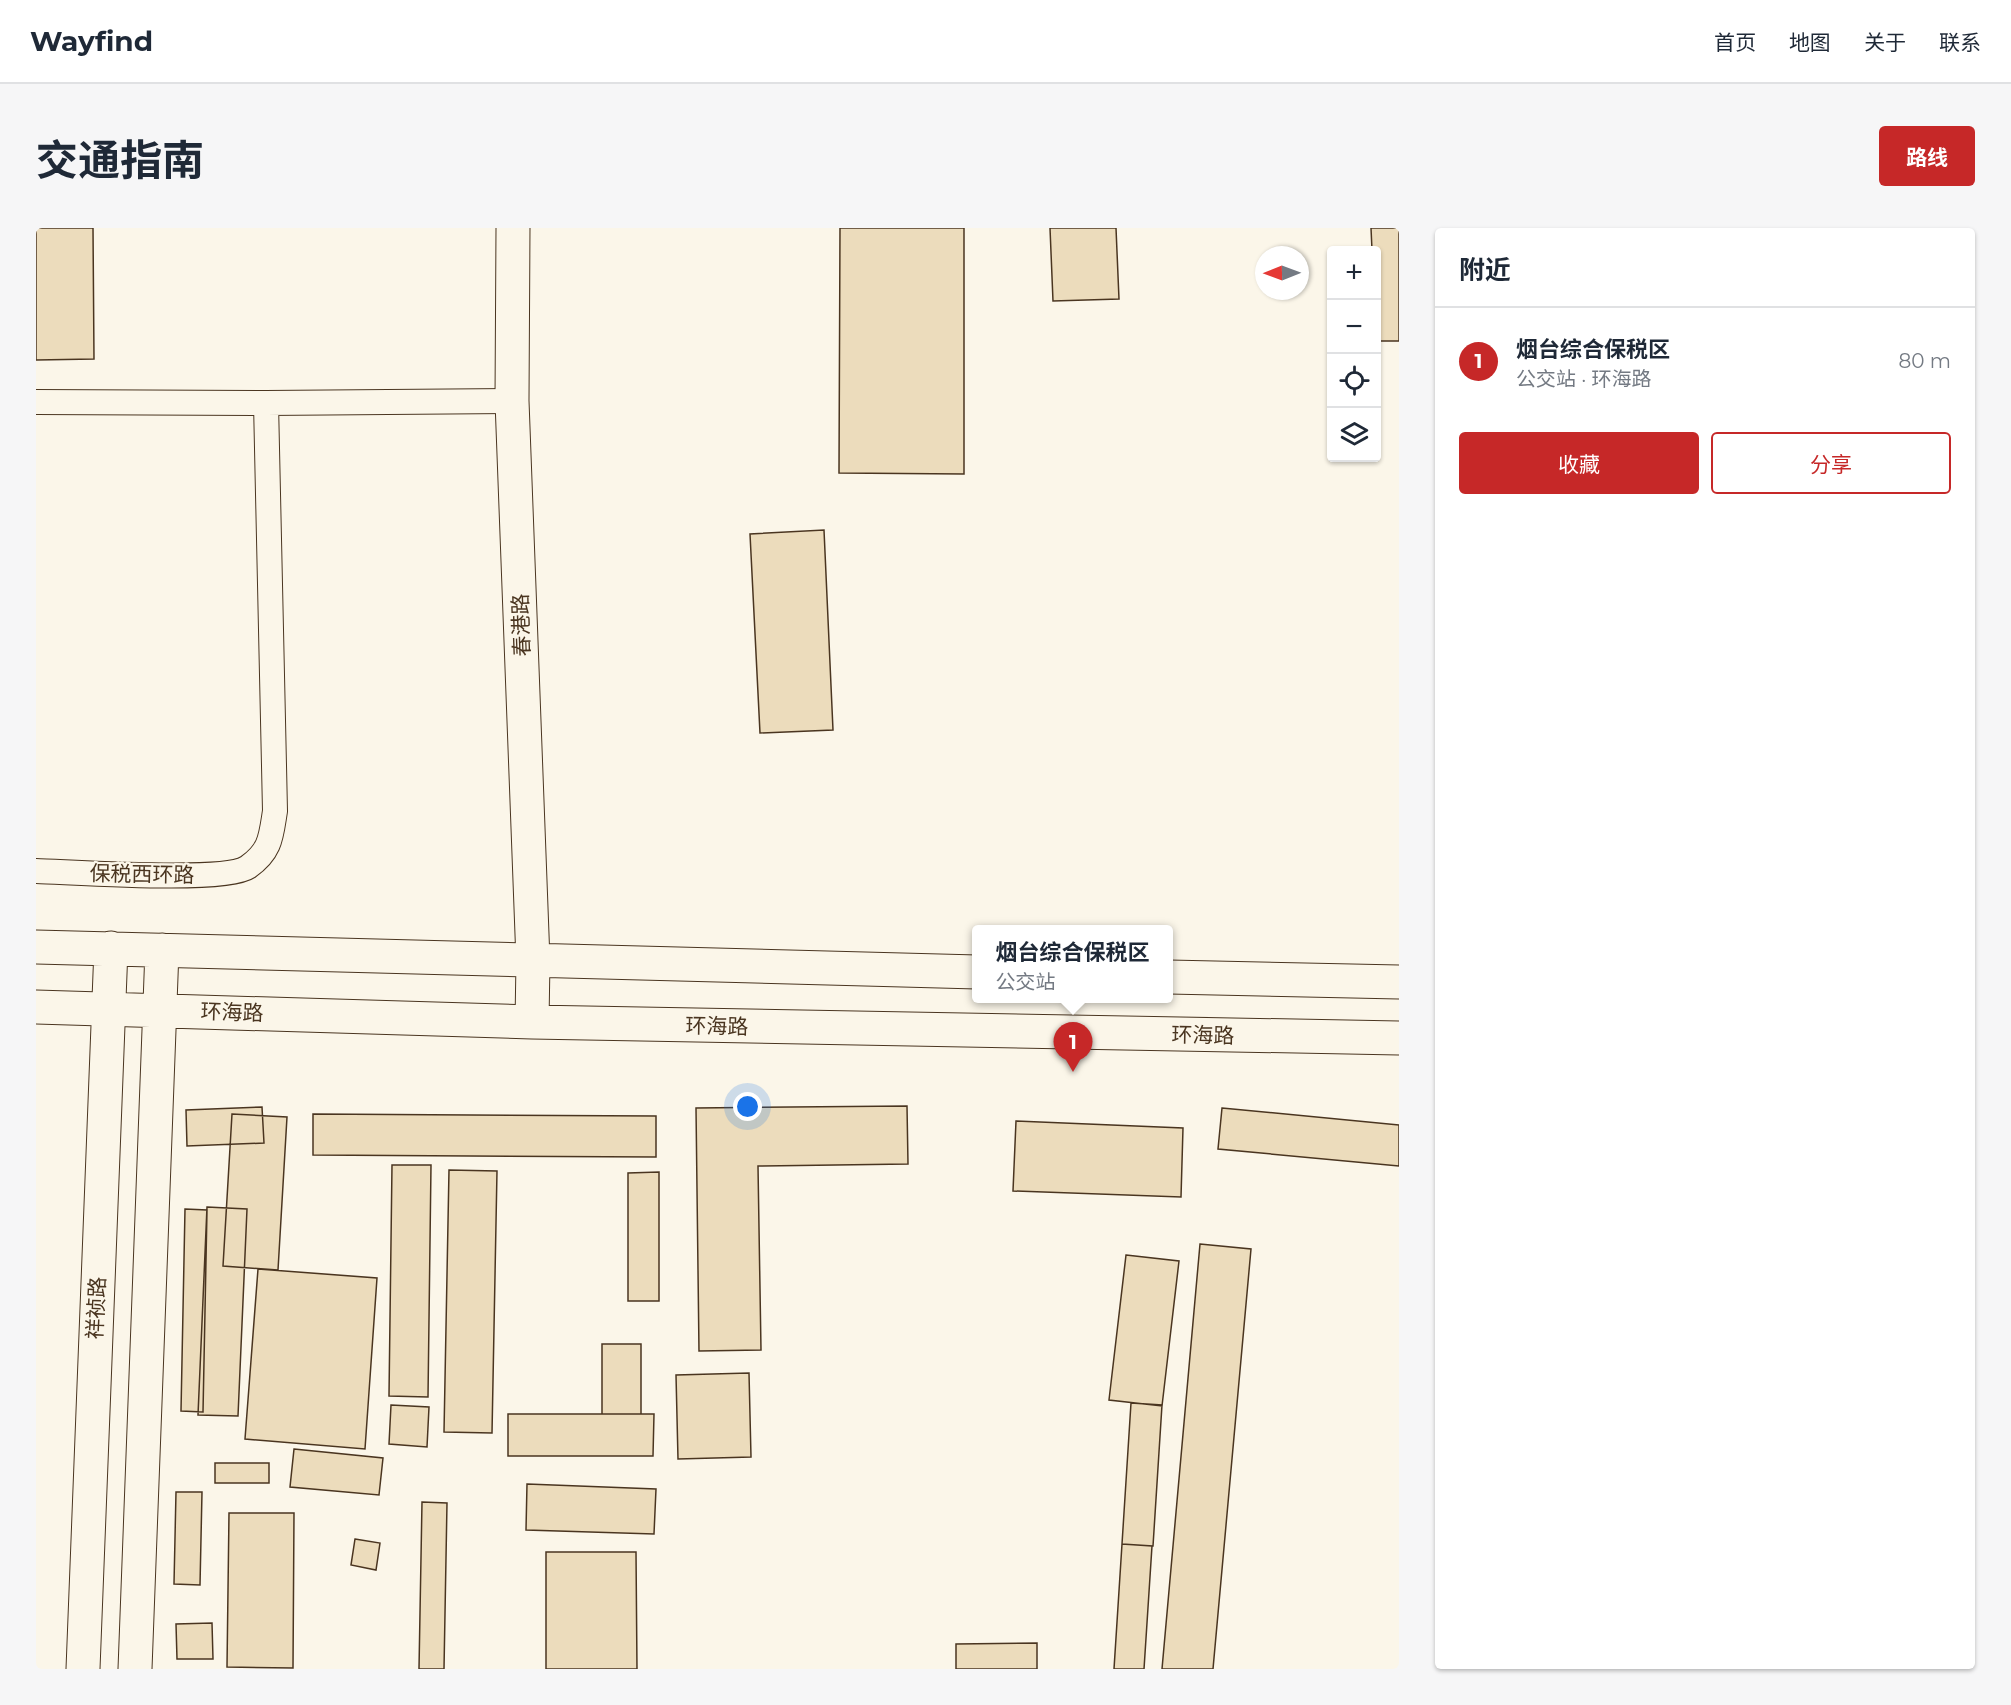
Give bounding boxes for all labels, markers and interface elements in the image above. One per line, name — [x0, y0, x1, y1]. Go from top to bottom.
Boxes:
text: Wayfind — [30, 24, 153, 58]
text: 首页 — [1714, 30, 1756, 55]
text: 地图 — [1789, 30, 1831, 55]
text: 关于 — [1864, 30, 1906, 55]
text: 联系 — [1939, 30, 1981, 55]
button: 路线 — [1879, 126, 1975, 186]
text: 交通指南 — [36, 134, 204, 186]
north arrow — [1255, 246, 1309, 300]
map controls — [1327, 246, 1381, 462]
button: + — [1327, 246, 1381, 300]
text: 附近 — [1459, 254, 1511, 286]
button: − — [1327, 300, 1381, 354]
text: 烟台综合保税区 — [1516, 336, 1670, 363]
text: 1 — [1475, 349, 1482, 373]
text: 80 m — [1899, 349, 1951, 373]
button: locate — [1327, 354, 1381, 408]
text: 公交站 · 环海路 — [1516, 367, 1652, 391]
button: layers — [1327, 408, 1381, 462]
button: 收藏 — [1459, 432, 1699, 494]
button: 分享 — [1711, 432, 1951, 494]
street label: 春港路 — [507, 593, 535, 657]
street label: 保税西环路 — [89, 861, 195, 887]
popup — [972, 925, 1173, 1003]
text: 烟台综合保税区 — [995, 939, 1150, 966]
text: 公交站 — [995, 970, 1055, 994]
street label: 环海路 — [200, 998, 264, 1026]
street label: 环海路 — [685, 1013, 749, 1039]
pin: 1 — [1054, 1022, 1092, 1072]
street label: 环海路 — [1171, 1022, 1235, 1048]
your location — [733, 1092, 762, 1121]
street label: 祥祯路 — [82, 1276, 110, 1340]

